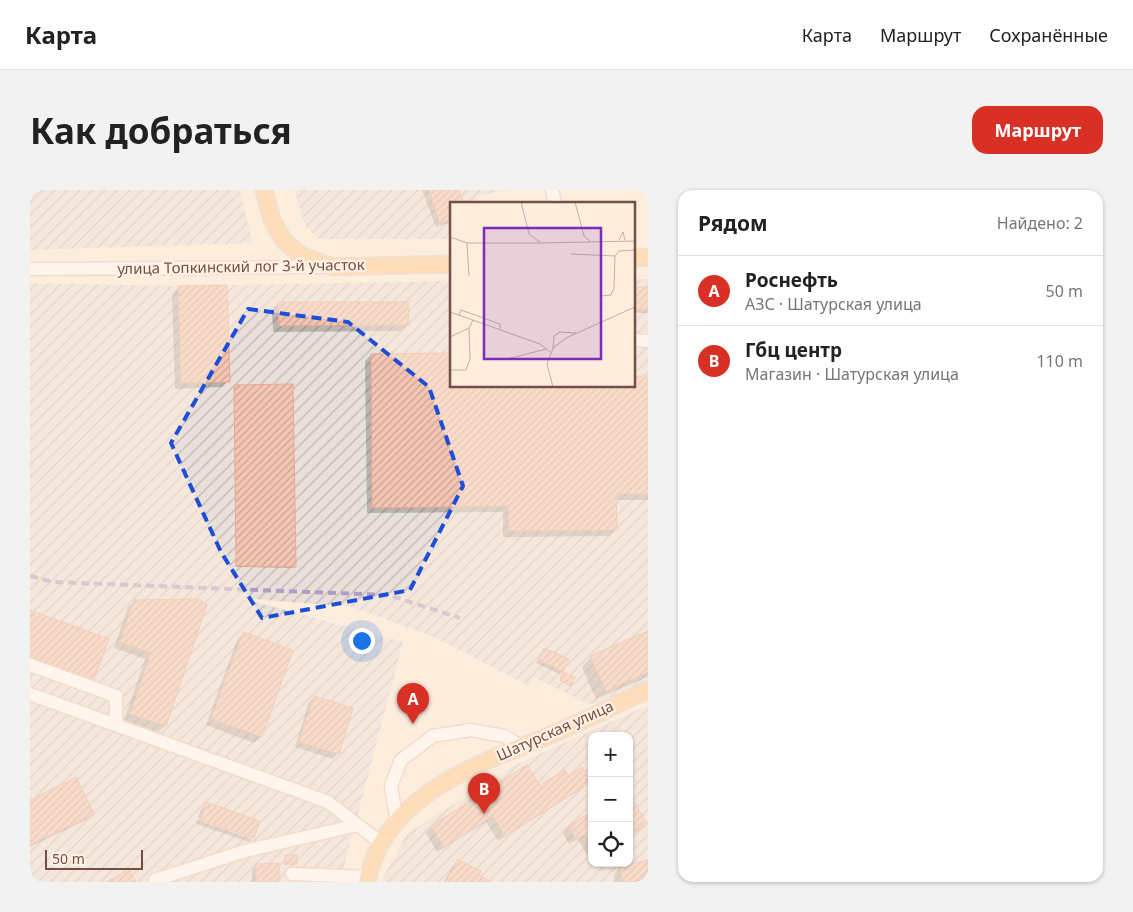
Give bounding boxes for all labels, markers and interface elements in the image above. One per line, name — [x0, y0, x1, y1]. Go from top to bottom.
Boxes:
text: Карта — [25, 18, 97, 51]
text: Карта — [802, 23, 852, 47]
text: Маршрут — [880, 23, 961, 47]
text: Сохранённые — [989, 23, 1108, 47]
button: Маршрут — [972, 106, 1103, 154]
text: Как добраться — [30, 107, 292, 154]
inset map — [450, 202, 636, 388]
text: Рядом — [698, 209, 768, 237]
text: Найдено: 2 — [997, 212, 1083, 234]
street label: улица Топкинский лог 3-й участок — [117, 254, 365, 278]
text: Роснефть — [745, 267, 838, 293]
text: A — [708, 280, 720, 302]
text: 50 m — [1046, 280, 1083, 302]
text: АЗС · Шатурская улица — [745, 293, 922, 315]
text: Гбц центр — [745, 337, 842, 363]
text: B — [709, 350, 719, 372]
text: 110 m — [1036, 350, 1083, 372]
text: Магазин · Шатурская улица — [745, 363, 959, 385]
your location — [349, 628, 375, 654]
pin: A — [397, 683, 429, 724]
street label: Шатурская улица — [493, 695, 616, 765]
map controls — [588, 732, 633, 867]
button: + — [588, 732, 633, 777]
pin: B — [468, 773, 500, 814]
button: − — [588, 777, 633, 822]
button: locate — [588, 822, 633, 867]
scale bar — [45, 847, 142, 870]
text: 50 m — [52, 849, 85, 868]

